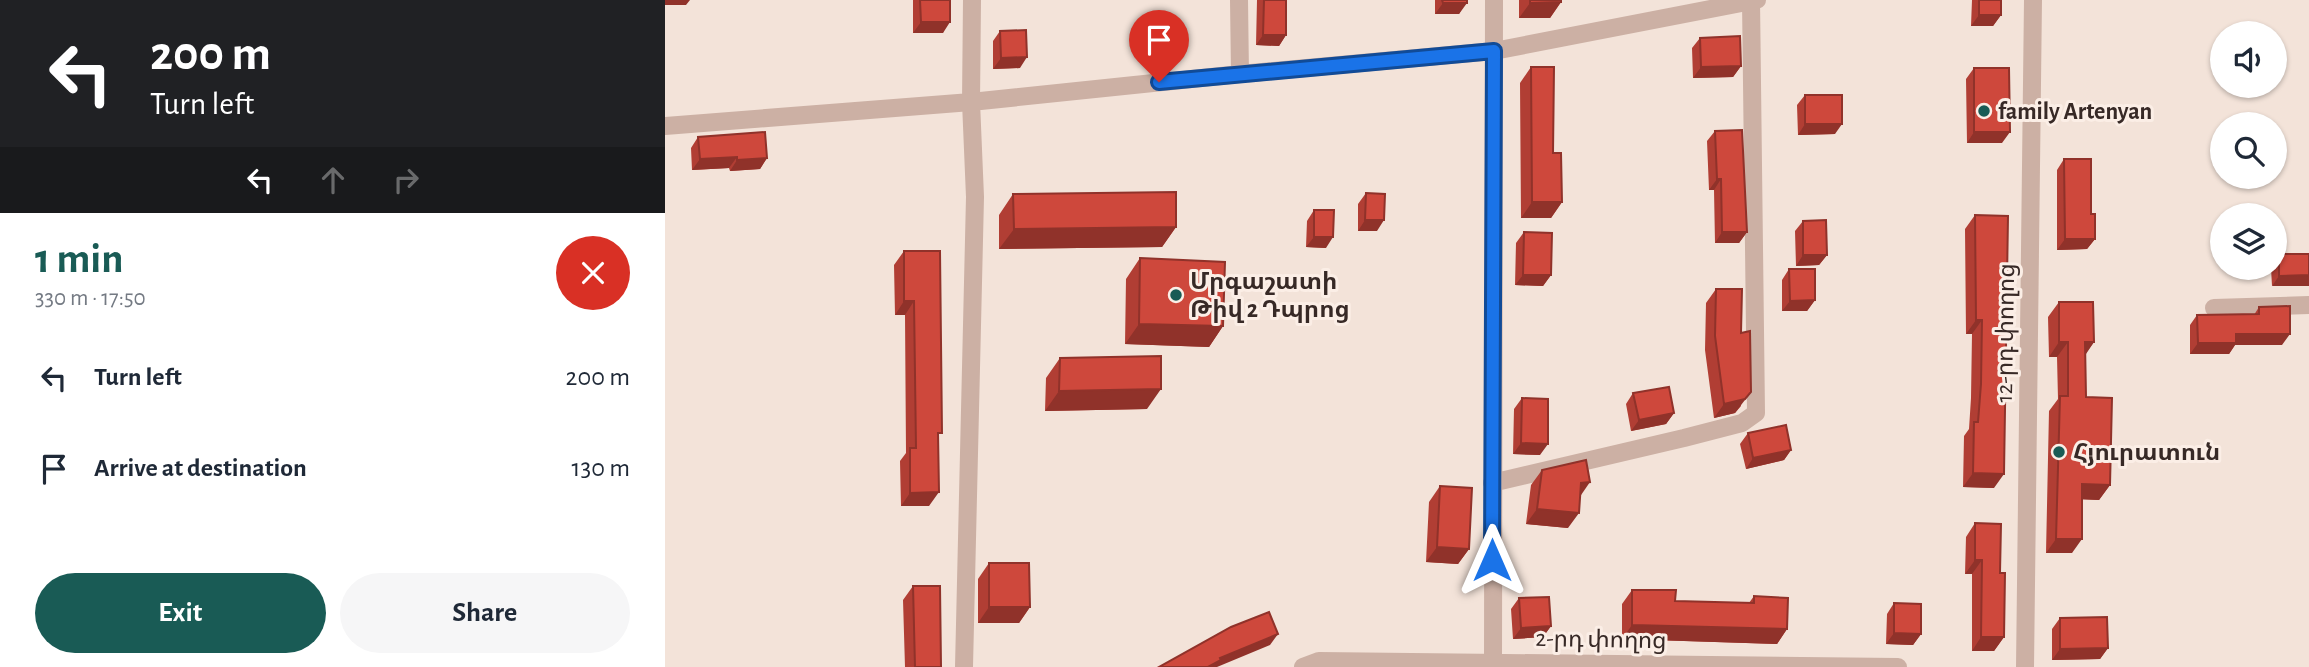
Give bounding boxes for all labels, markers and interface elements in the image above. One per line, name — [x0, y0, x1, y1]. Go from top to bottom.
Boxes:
pin — [1129, 10, 1189, 82]
icon: arrive — [1140, 21, 1178, 59]
map controls — [2210, 21, 2287, 280]
button: sound — [2210, 21, 2287, 98]
icon: left — [35, 28, 126, 119]
text: 200 m — [150, 30, 271, 79]
text: Turn left — [150, 88, 254, 120]
place label: family Artenyan — [1998, 100, 2152, 124]
marker: family Artenyan — [1976, 103, 1992, 119]
button: search — [2210, 112, 2287, 189]
icon: left — [241, 161, 279, 199]
icon: ahead — [314, 161, 352, 199]
icon: right — [387, 161, 425, 199]
button: layers — [2210, 203, 2287, 280]
button: close — [556, 236, 630, 310]
text: 1 min — [35, 238, 124, 280]
street label: 12-րդ փողոց — [1993, 263, 2020, 403]
place label: Մրգաշատի Թիվ 2 Դպրոց — [1190, 270, 1350, 323]
text: 330 m · 17:50 — [35, 287, 146, 310]
marker: Մրգաշատի Թիվ 2 Դպրոց — [1168, 287, 1184, 303]
icon: left — [35, 359, 73, 397]
text: Turn left — [94, 364, 182, 390]
text: 200 m — [566, 364, 630, 390]
place label: Հյուրատուն — [2073, 441, 2220, 466]
marker: Հյուրատուն — [2051, 444, 2067, 460]
icon: arrive — [35, 450, 73, 488]
text: Arrive at destination — [94, 455, 307, 481]
text: 130 m — [572, 455, 630, 481]
position arrow — [1455, 523, 1529, 597]
button: Exit — [35, 573, 326, 653]
button: Share — [340, 573, 630, 653]
street label: 2-րդ փողոց — [1535, 627, 1667, 654]

